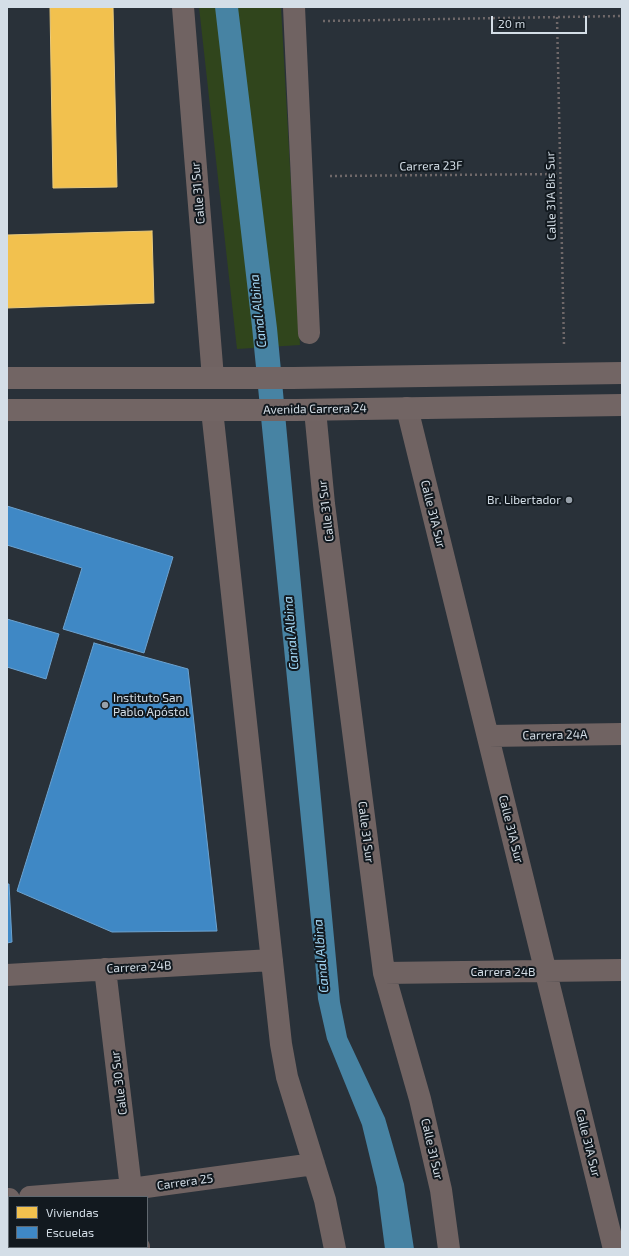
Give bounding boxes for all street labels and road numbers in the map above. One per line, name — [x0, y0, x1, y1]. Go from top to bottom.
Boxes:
street label: Calle 31A Bis Sur — [543, 151, 559, 241]
street label: Carrera 23F — [399, 158, 463, 174]
street label: Calle 31 Sur — [188, 161, 208, 225]
street label: Avenida Carrera 24 — [263, 401, 367, 417]
street label: Calle 31A Sur — [418, 478, 448, 550]
street label: Calle 31 Sur — [315, 479, 337, 543]
street label: Carrera 24A — [522, 727, 588, 743]
street label: Calle 31A Sur — [496, 793, 526, 865]
street label: Calle 31 Sur — [355, 800, 377, 864]
street label: Carrera 24B — [106, 958, 172, 976]
street label: Carrera 24B — [471, 965, 535, 979]
street label: Calle 30 Sur — [108, 1050, 130, 1116]
street label: Calle 31A Sur — [573, 1107, 603, 1179]
street label: Calle 31 Sur — [418, 1117, 446, 1181]
street label: Carrera 25 — [156, 1171, 214, 1193]

